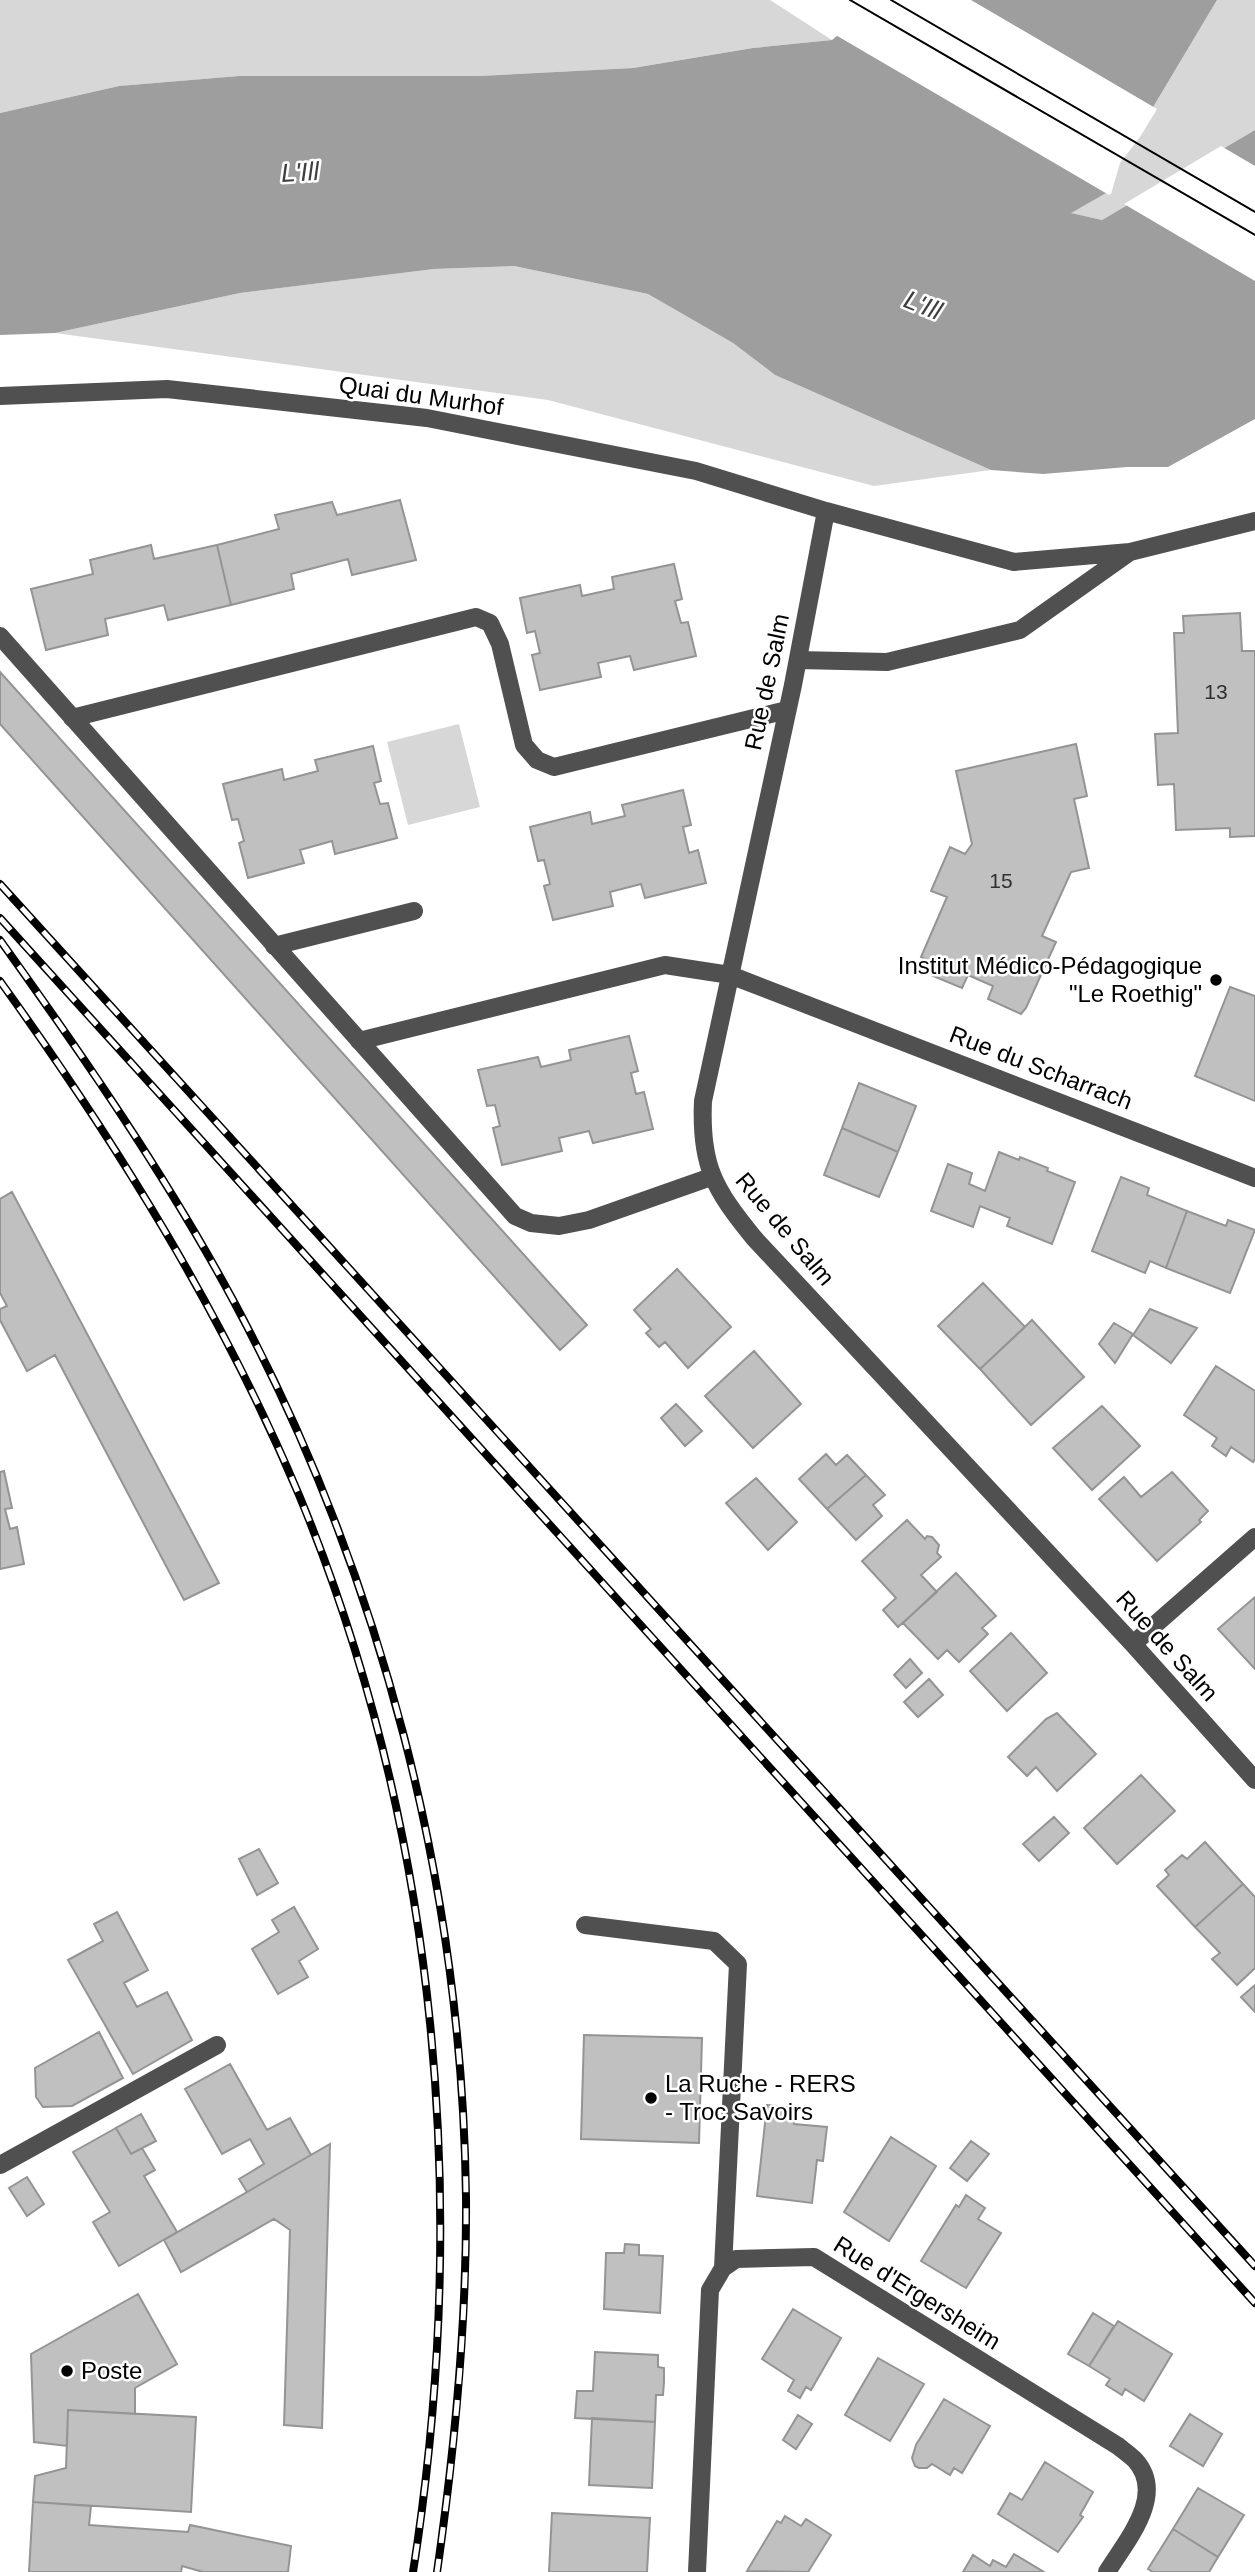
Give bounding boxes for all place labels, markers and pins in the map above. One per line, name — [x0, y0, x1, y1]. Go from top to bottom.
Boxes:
place label: Institut Médico-Pédagogique "Le Roethig" — [898, 952, 1202, 1007]
marker: Institut Médico-Pédagogique "Le Roethig" — [1208, 972, 1224, 988]
place label: La Ruche - RERS - Troc Savoirs — [665, 2070, 856, 2125]
marker: La Ruche - RERS - Troc Savoirs — [643, 2090, 659, 2106]
place label: Poste — [81, 2357, 142, 2384]
marker: Poste — [59, 2363, 75, 2379]

